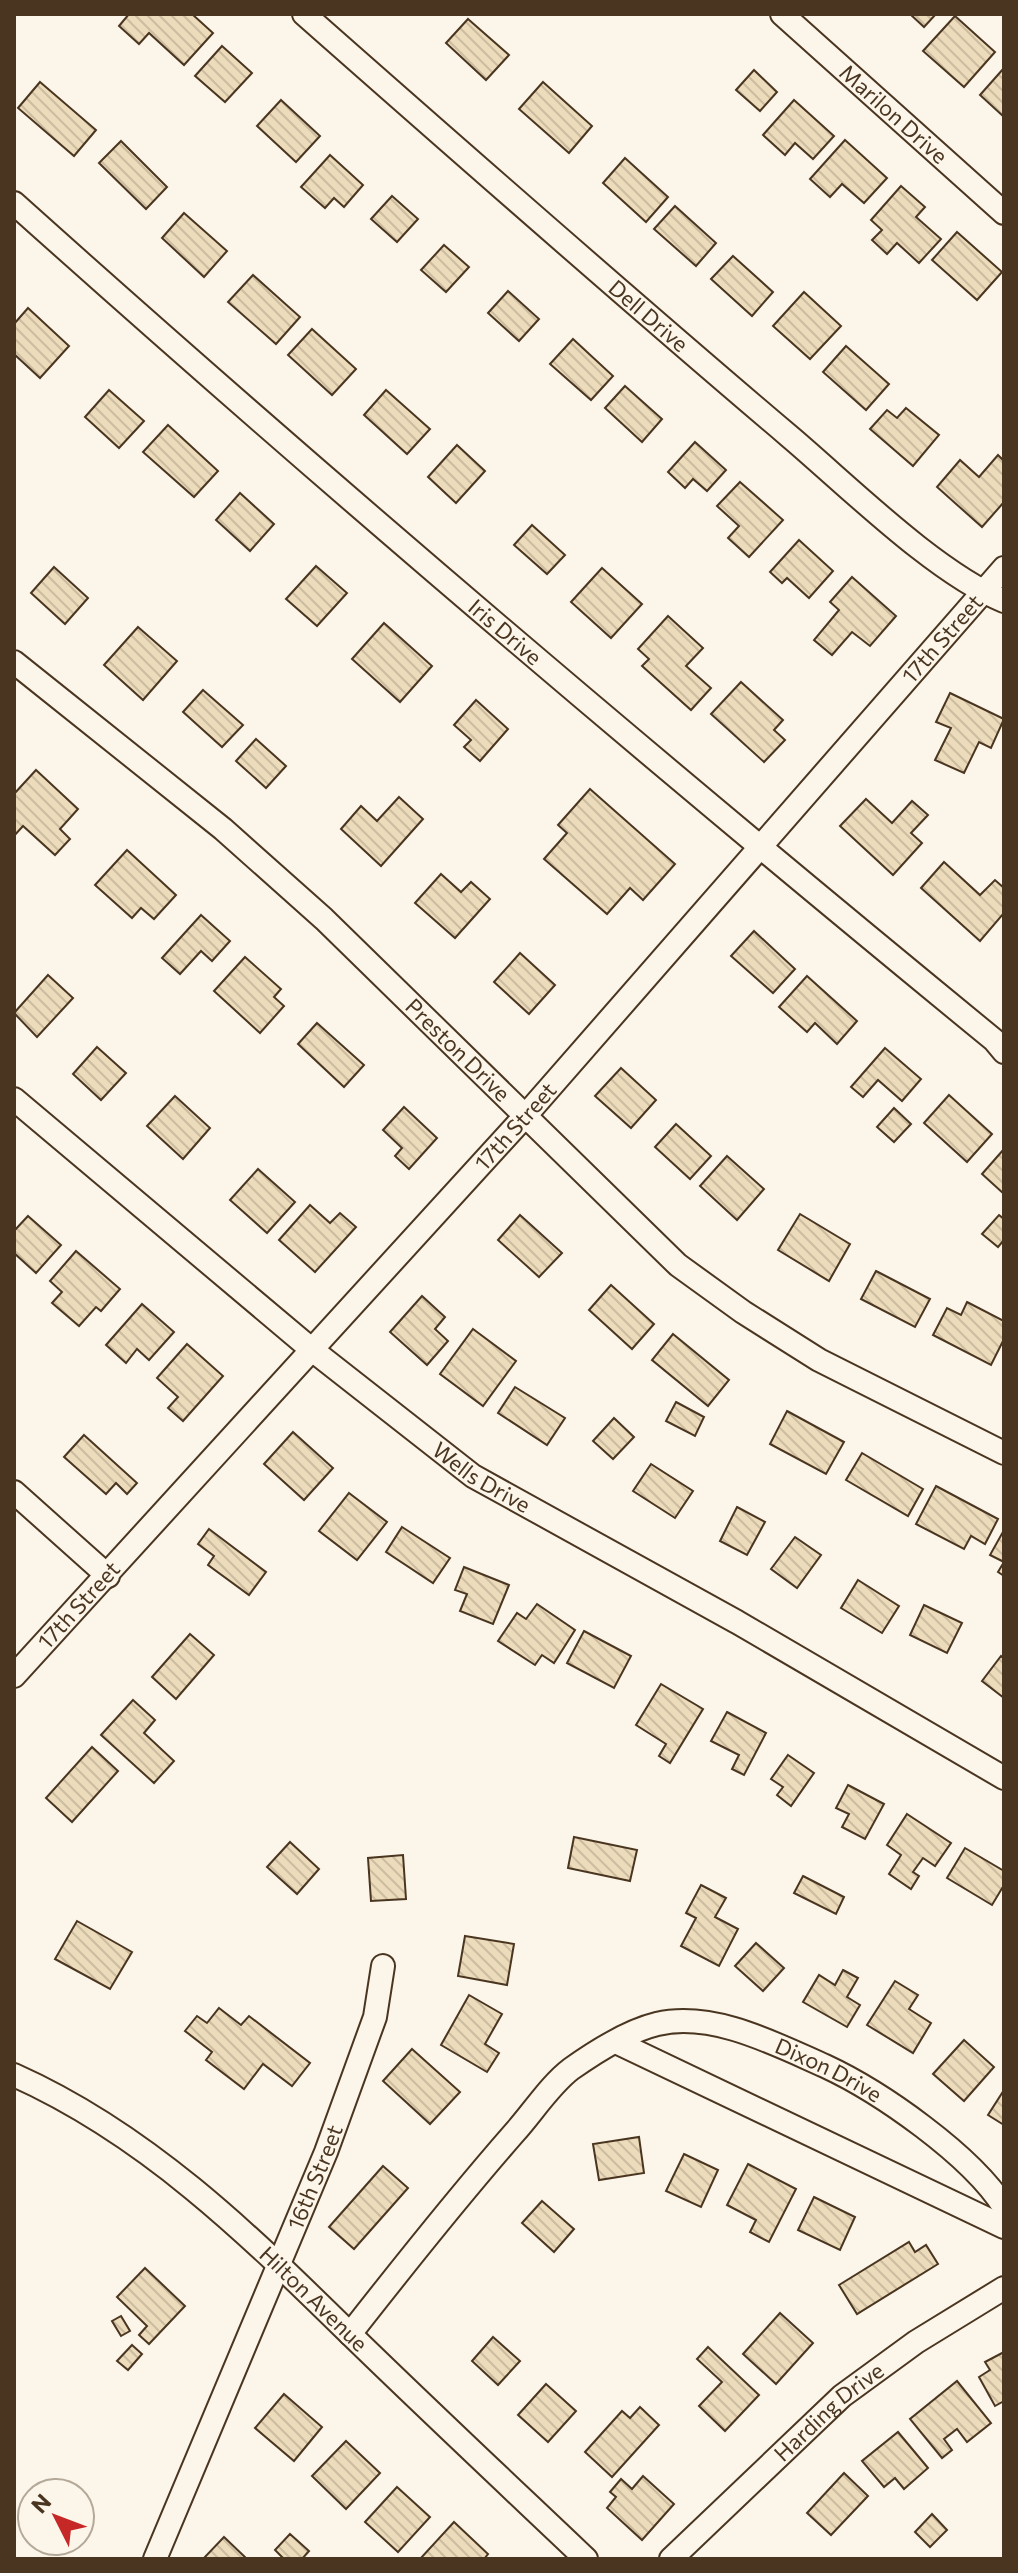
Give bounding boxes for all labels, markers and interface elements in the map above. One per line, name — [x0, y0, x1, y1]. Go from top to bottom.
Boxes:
street label: Marilon Drive — [835, 58, 954, 169]
street label: Dell Drive — [604, 274, 694, 357]
street label: 17th Street — [896, 588, 988, 688]
street label: Iris Drive — [463, 593, 548, 670]
street label: Preston Drive — [400, 992, 516, 1107]
street label: 17th Street — [468, 1076, 561, 1176]
street label: Wells Drive — [428, 1436, 535, 1518]
street label: 17th Street — [32, 1555, 125, 1654]
street label: Dixon Drive — [771, 2031, 887, 2108]
street label: 16th Street — [281, 2121, 348, 2233]
street label: Hilton Avenue — [254, 2240, 374, 2357]
street label: Harding Drive — [768, 2356, 889, 2467]
north arrow — [16, 2477, 96, 2557]
text: N — [25, 2488, 56, 2518]

